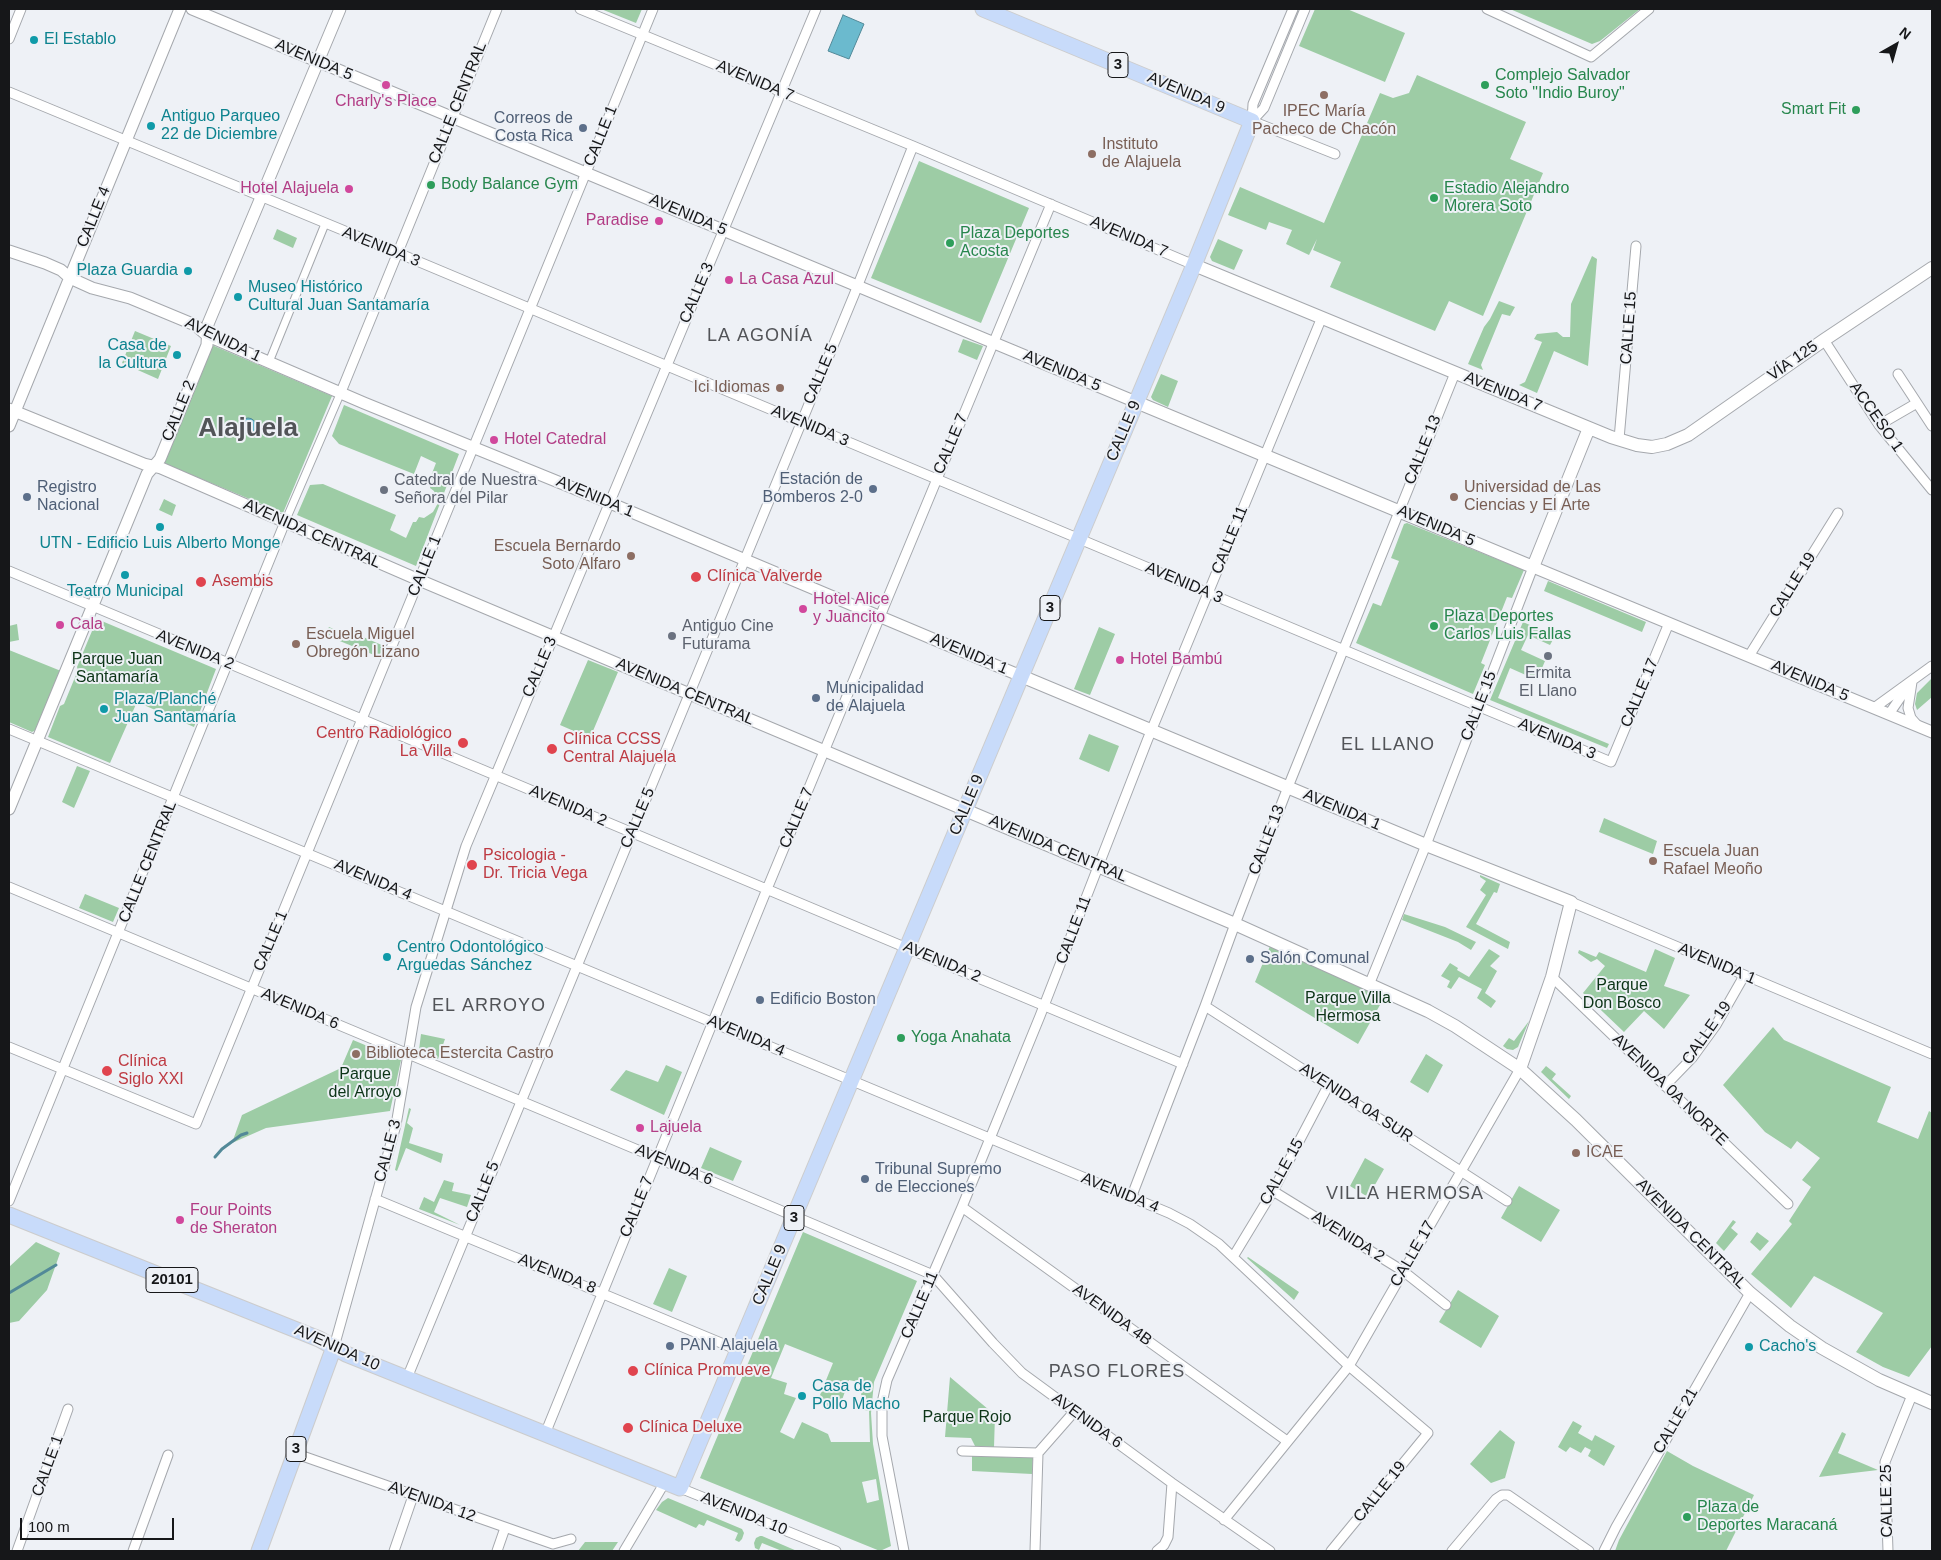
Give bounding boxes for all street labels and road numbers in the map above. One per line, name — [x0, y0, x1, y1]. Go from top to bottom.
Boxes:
street label: AVENIDA 5 — [272, 35, 356, 85]
street label: CALLE CENTRAL — [425, 39, 491, 167]
road number: 3 — [1108, 52, 1128, 78]
street label: AVENIDA 7 — [713, 56, 797, 106]
street label: AVENIDA 9 — [1144, 68, 1228, 118]
street label: CALLE 1 — [580, 103, 622, 169]
street label: CALLE 4 — [73, 184, 115, 250]
street label: AVENIDA 5 — [646, 190, 730, 240]
street label: AVENIDA 7 — [1087, 212, 1171, 262]
street label: AVENIDA 3 — [339, 223, 423, 271]
street label: CALLE 3 — [676, 260, 718, 326]
street label: CALLE 15 — [1617, 291, 1641, 365]
street label: AVENIDA 1 — [182, 313, 264, 367]
street label: VÍA 125 — [1764, 337, 1822, 385]
street label: CALLE 5 — [800, 341, 842, 407]
street label: AVENIDA 5 — [1020, 346, 1104, 396]
street label: AVENIDA 7 — [1461, 368, 1545, 416]
street label: CALLE 2 — [158, 378, 200, 444]
street label: ACCESO 1 — [1845, 378, 1907, 456]
street label: CALLE 9 — [1103, 398, 1145, 464]
street label: AVENIDA 3 — [768, 401, 852, 451]
street label: CALLE 7 — [930, 411, 972, 477]
street label: CALLE 13 — [1400, 413, 1446, 487]
street label: AVENIDA 1 — [553, 472, 637, 522]
street label: AVENIDA CENTRAL — [240, 495, 384, 573]
street label: AVENIDA 5 — [1394, 501, 1478, 551]
street label: CALLE 11 — [1208, 503, 1252, 577]
street label: CALLE 1 — [404, 533, 446, 599]
street label: CALLE 19 — [1766, 549, 1820, 621]
street label: AVENIDA 3 — [1142, 558, 1226, 608]
road number: 3 — [1040, 596, 1060, 620]
street label: AVENIDA 2 — [153, 626, 237, 674]
street label: AVENIDA 1 — [927, 629, 1011, 679]
street label: CALLE 3 — [519, 634, 561, 700]
street label: AVENIDA CENTRAL — [613, 654, 757, 730]
street label: CALLE 17 — [1617, 656, 1663, 730]
street label: AVENIDA 5 — [1768, 656, 1852, 706]
street label: CALLE 15 — [1457, 669, 1501, 743]
street label: AVENIDA 3 — [1515, 714, 1599, 764]
street label: CALLE 9 — [946, 772, 988, 838]
street label: AVENIDA 2 — [526, 781, 610, 831]
street label: CALLE 5 — [617, 785, 659, 851]
street label: CALLE 7 — [776, 785, 818, 851]
street label: AVENIDA 1 — [1300, 785, 1384, 835]
street label: CALLE CENTRAL — [115, 798, 181, 926]
street label: CALLE 13 — [1245, 803, 1289, 877]
street label: AVENIDA CENTRAL — [986, 811, 1130, 887]
street label: AVENIDA 4 — [331, 855, 415, 905]
street label: CALLE 11 — [1052, 893, 1096, 967]
street label: CALLE 1 — [250, 908, 292, 974]
street label: AVENIDA 2 — [900, 937, 984, 987]
street label: AVENIDA 1 — [1675, 939, 1759, 989]
street label: AVENIDA 6 — [258, 984, 342, 1034]
street label: CALLE 19 — [1678, 998, 1736, 1068]
street label: AVENIDA 4 — [704, 1011, 788, 1061]
street label: AVENIDA 0A NORTE — [1608, 1030, 1732, 1150]
street label: AVENIDA 0A SUR — [1296, 1059, 1416, 1147]
street label: CALLE 3 — [370, 1118, 406, 1184]
street label: CALLE 15 — [1256, 1135, 1308, 1209]
street label: AVENIDA 6 — [632, 1140, 716, 1190]
street label: CALLE 5 — [462, 1159, 504, 1225]
street label: AVENIDA 4 — [1078, 1169, 1162, 1217]
street label: CALLE 7 — [616, 1174, 658, 1240]
street label: AVENIDA CENTRAL — [1632, 1175, 1750, 1293]
road number: 3 — [784, 1206, 804, 1230]
street label: AVENIDA 2 — [1308, 1207, 1388, 1267]
street label: CALLE 17 — [1386, 1218, 1440, 1290]
street label: CALLE 9 — [749, 1242, 791, 1308]
street label: AVENIDA 8 — [515, 1250, 599, 1298]
road number: 20101 — [146, 1268, 198, 1292]
street label: CALLE 11 — [897, 1268, 943, 1342]
street label: AVENIDA 4B — [1069, 1280, 1155, 1350]
street label: AVENIDA 10 — [291, 1321, 383, 1375]
street label: CALLE 21 — [1649, 1385, 1703, 1457]
street label: AVENIDA 6 — [1048, 1389, 1126, 1453]
street label: CALLE 1 — [28, 1433, 68, 1499]
road number: 3 — [286, 1436, 306, 1462]
street label: CALLE 19 — [1350, 1458, 1410, 1526]
street label: CALLE 25 — [1877, 1464, 1897, 1538]
street label: AVENIDA 12 — [386, 1477, 478, 1527]
street label: AVENIDA 10 — [698, 1488, 790, 1540]

